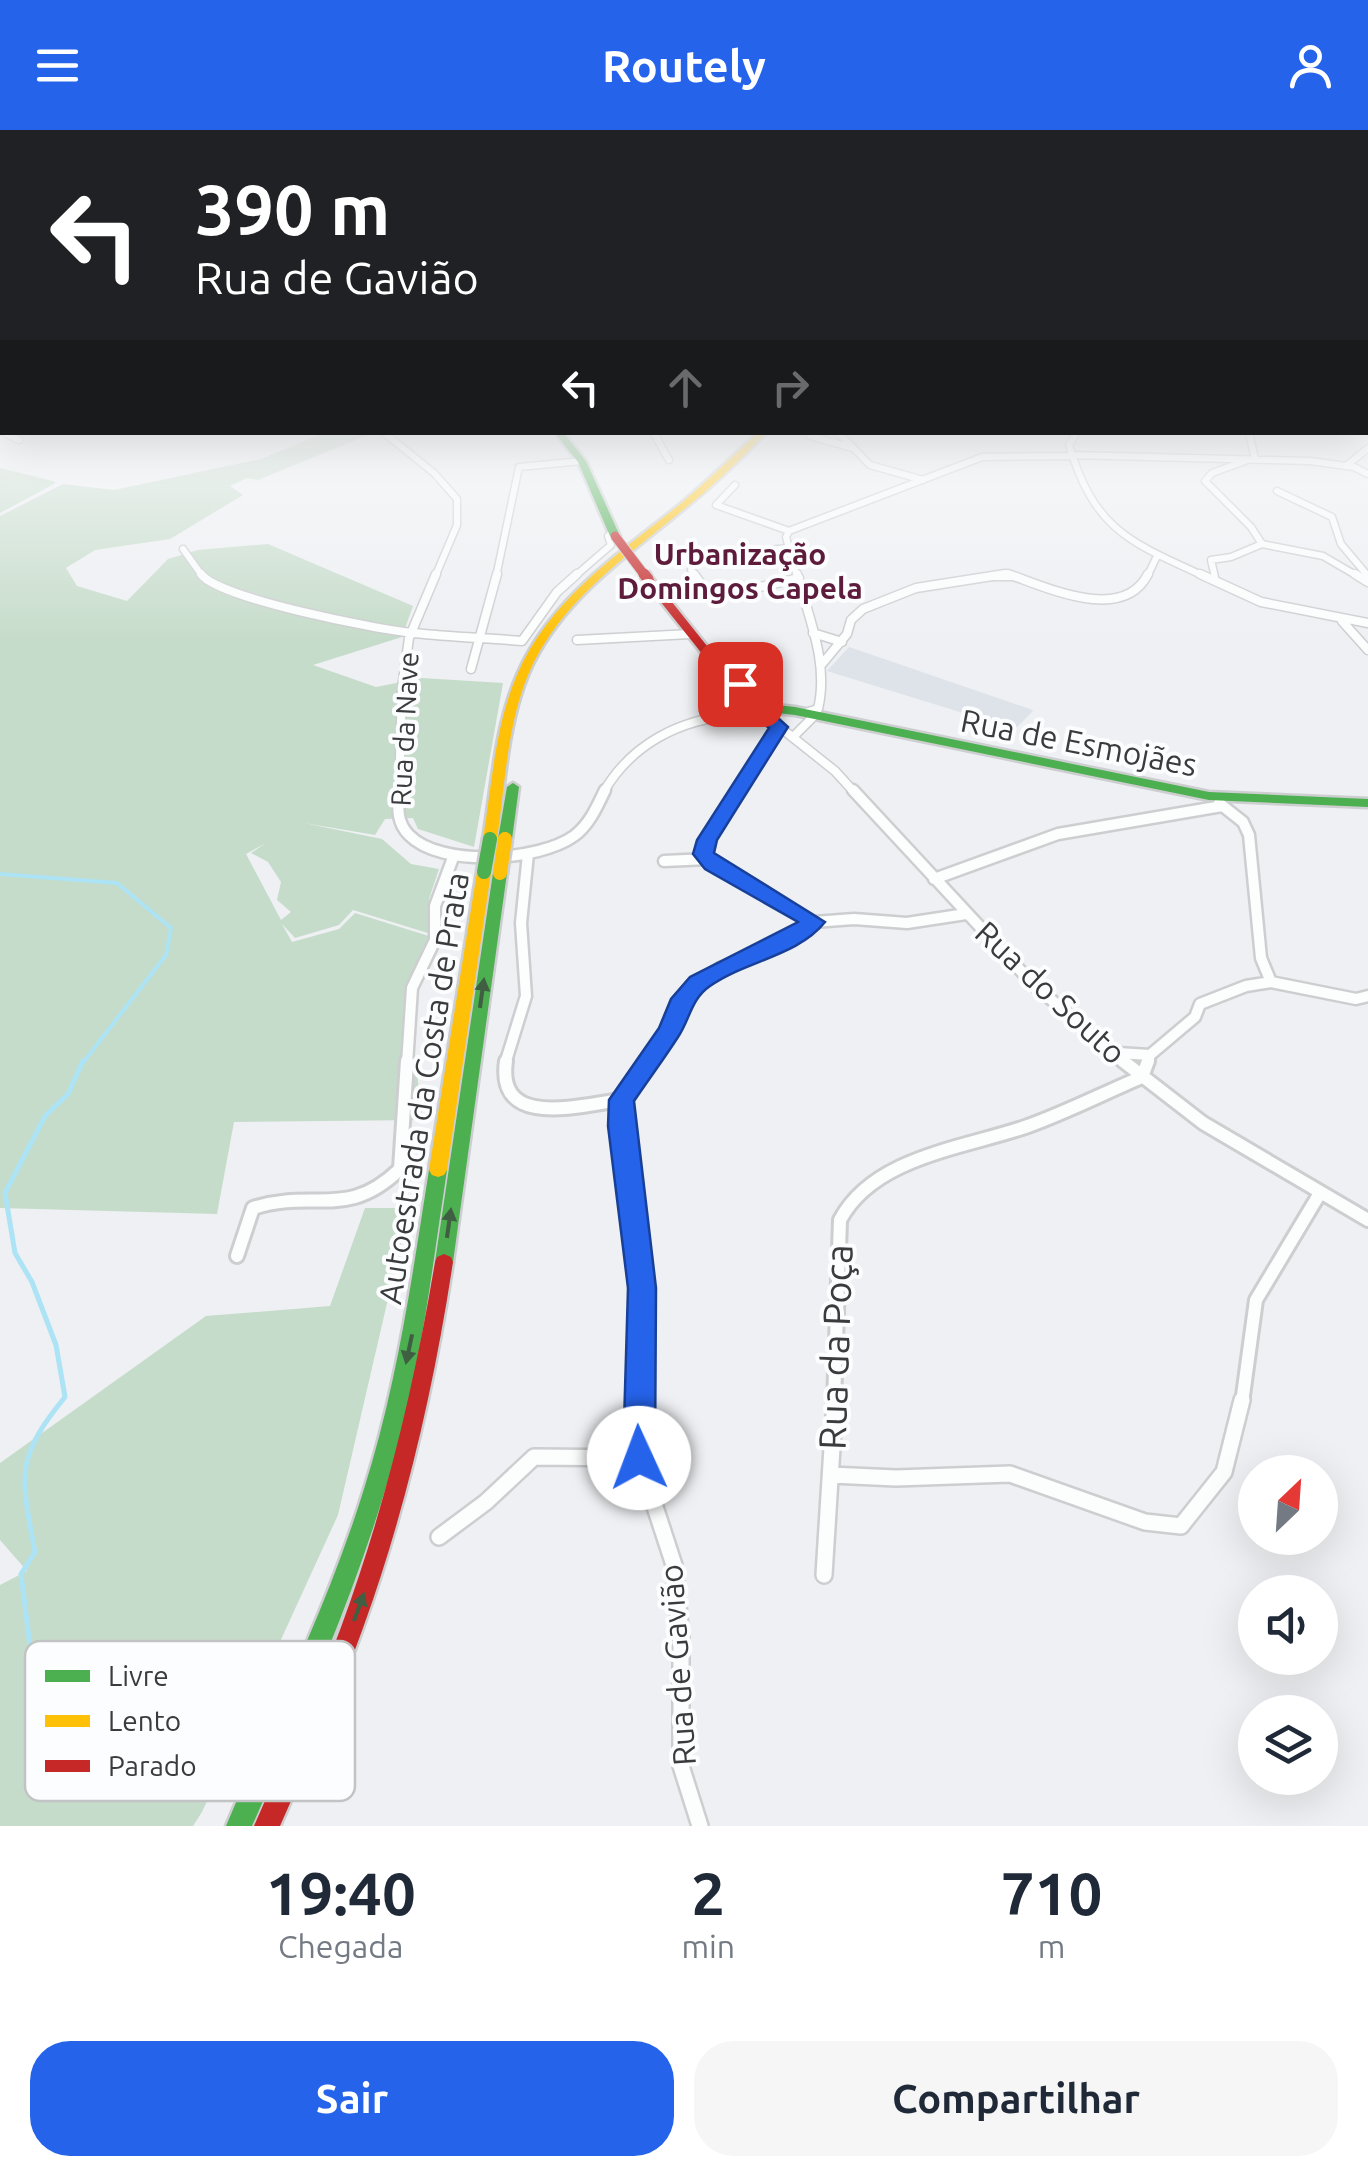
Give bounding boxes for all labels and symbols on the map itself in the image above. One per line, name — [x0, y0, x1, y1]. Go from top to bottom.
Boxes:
district label: Urbanização Domingos Capela — [617, 537, 863, 605]
pin — [698, 642, 783, 727]
street label: Rua da Nave — [384, 651, 424, 807]
street label: Rua de Esmojães — [958, 701, 1200, 783]
street label: Autoestrada da Costa de Prata — [371, 869, 475, 1307]
street label: Rua do Souto — [969, 913, 1133, 1071]
one-way arrow — [475, 977, 491, 1008]
one-way arrow — [442, 1207, 458, 1239]
street label: Rua da Poça — [810, 1243, 860, 1451]
one-way arrow — [400, 1334, 416, 1365]
position arrow — [587, 1406, 691, 1510]
north arrow — [1238, 1455, 1338, 1555]
street label: Rua de Gavião — [652, 1563, 702, 1767]
one-way arrow — [352, 1592, 367, 1622]
legend — [25, 1641, 355, 1801]
text: Livre — [108, 1660, 169, 1691]
text: Lento — [108, 1705, 181, 1736]
text: Parado — [108, 1750, 197, 1781]

